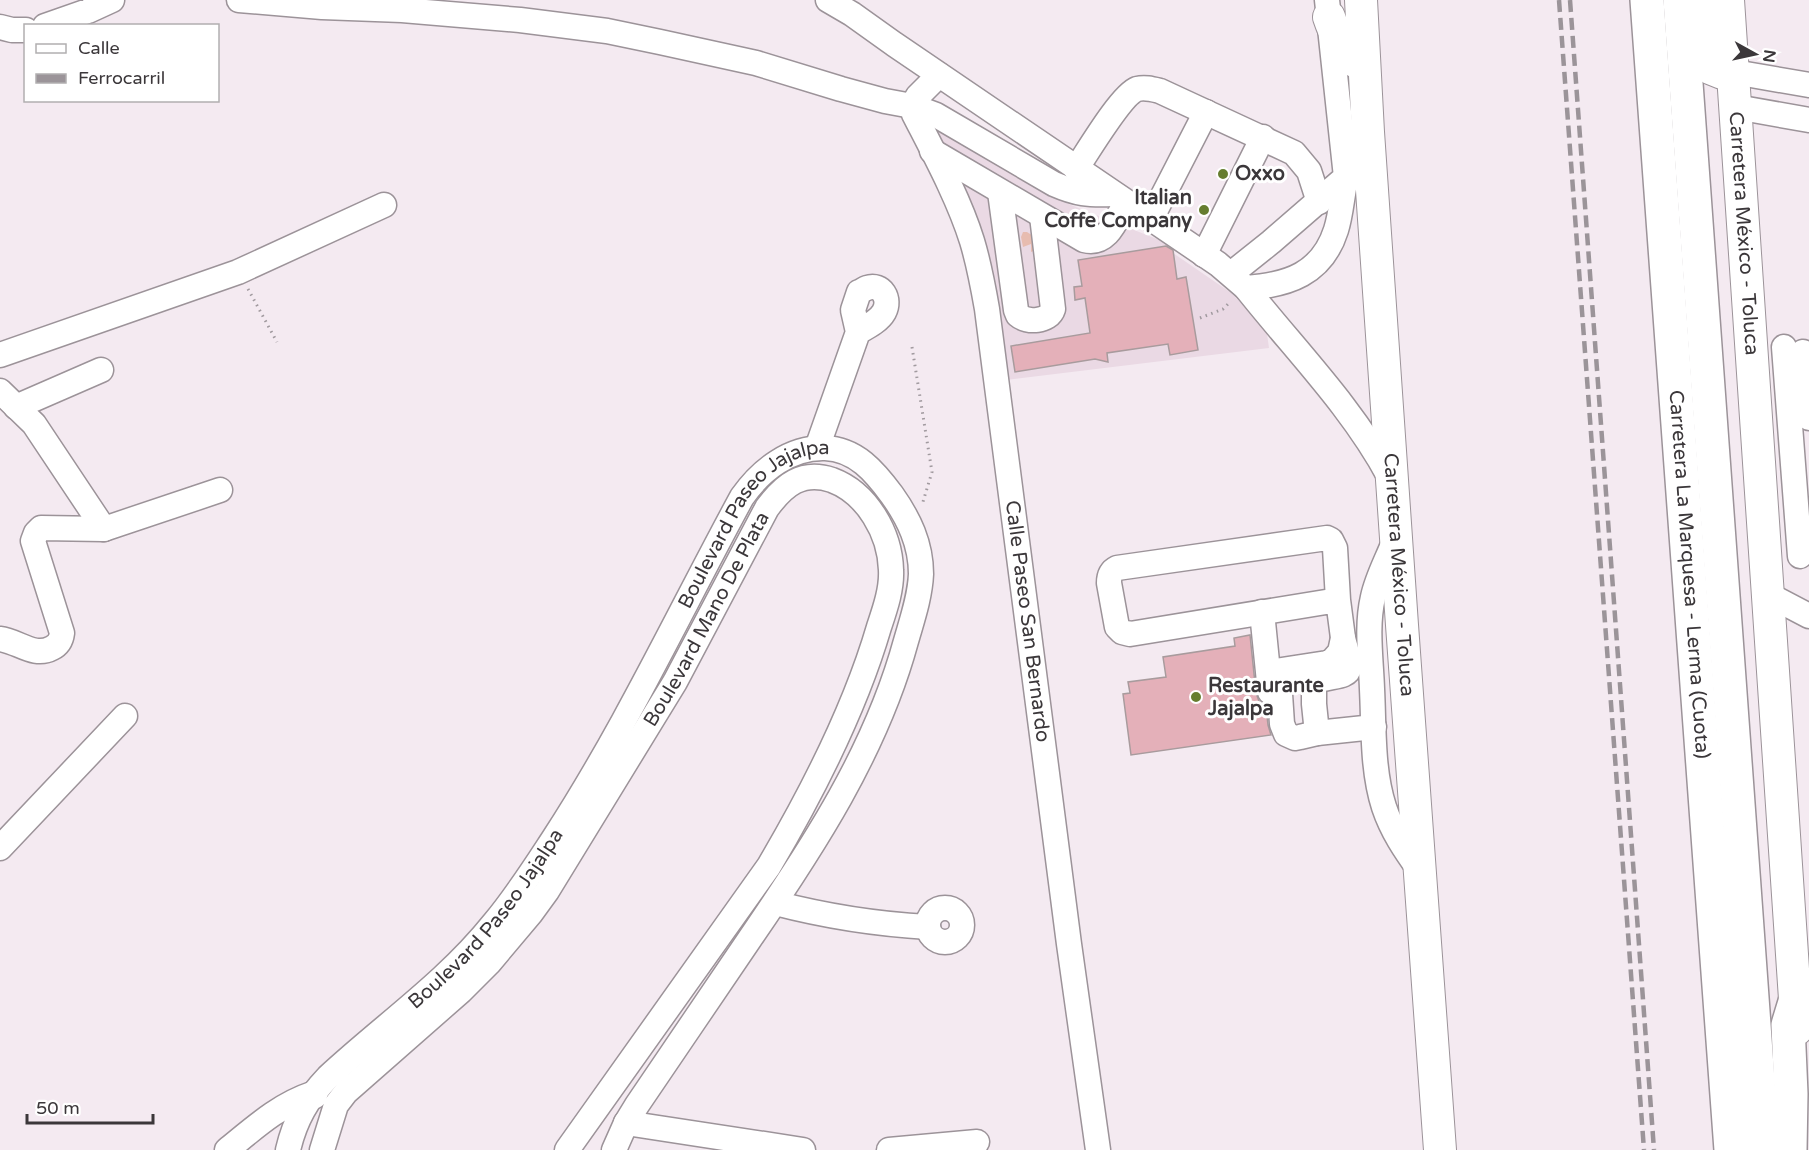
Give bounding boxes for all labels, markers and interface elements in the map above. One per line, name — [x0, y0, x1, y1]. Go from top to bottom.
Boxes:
legend — [24, 24, 219, 102]
north arrow — [1725, 24, 1785, 84]
text: Calle — [78, 37, 120, 59]
text: N — [1758, 48, 1780, 64]
text: Ferrocarril — [78, 67, 165, 89]
street label: Carretera México - Toluca — [1724, 111, 1764, 356]
place label: Oxxo — [1235, 162, 1285, 186]
marker: Oxxo — [1216, 167, 1230, 181]
place label: Italian Coffe Company — [1044, 186, 1192, 233]
marker: Italian Coffe Company — [1197, 203, 1211, 217]
street label: Carretera La Marquesa - Lerma (Cuota) — [1664, 389, 1714, 760]
street label: Boulevard Paseo Jajalpa — [673, 436, 830, 613]
street label: Carretera México - Toluca — [1378, 452, 1419, 697]
street label: Calle Paseo San Bernardo — [1000, 499, 1055, 744]
street label: Boulevard Mano De Plata — [639, 508, 775, 731]
place label: Restaurante Jajalpa — [1207, 674, 1324, 721]
marker: Restaurante Jajalpa — [1189, 690, 1203, 704]
street label: Boulevard Paseo Jajalpa — [403, 824, 569, 1014]
scale bar — [27, 1087, 153, 1125]
text: 50 m — [36, 1097, 80, 1119]

